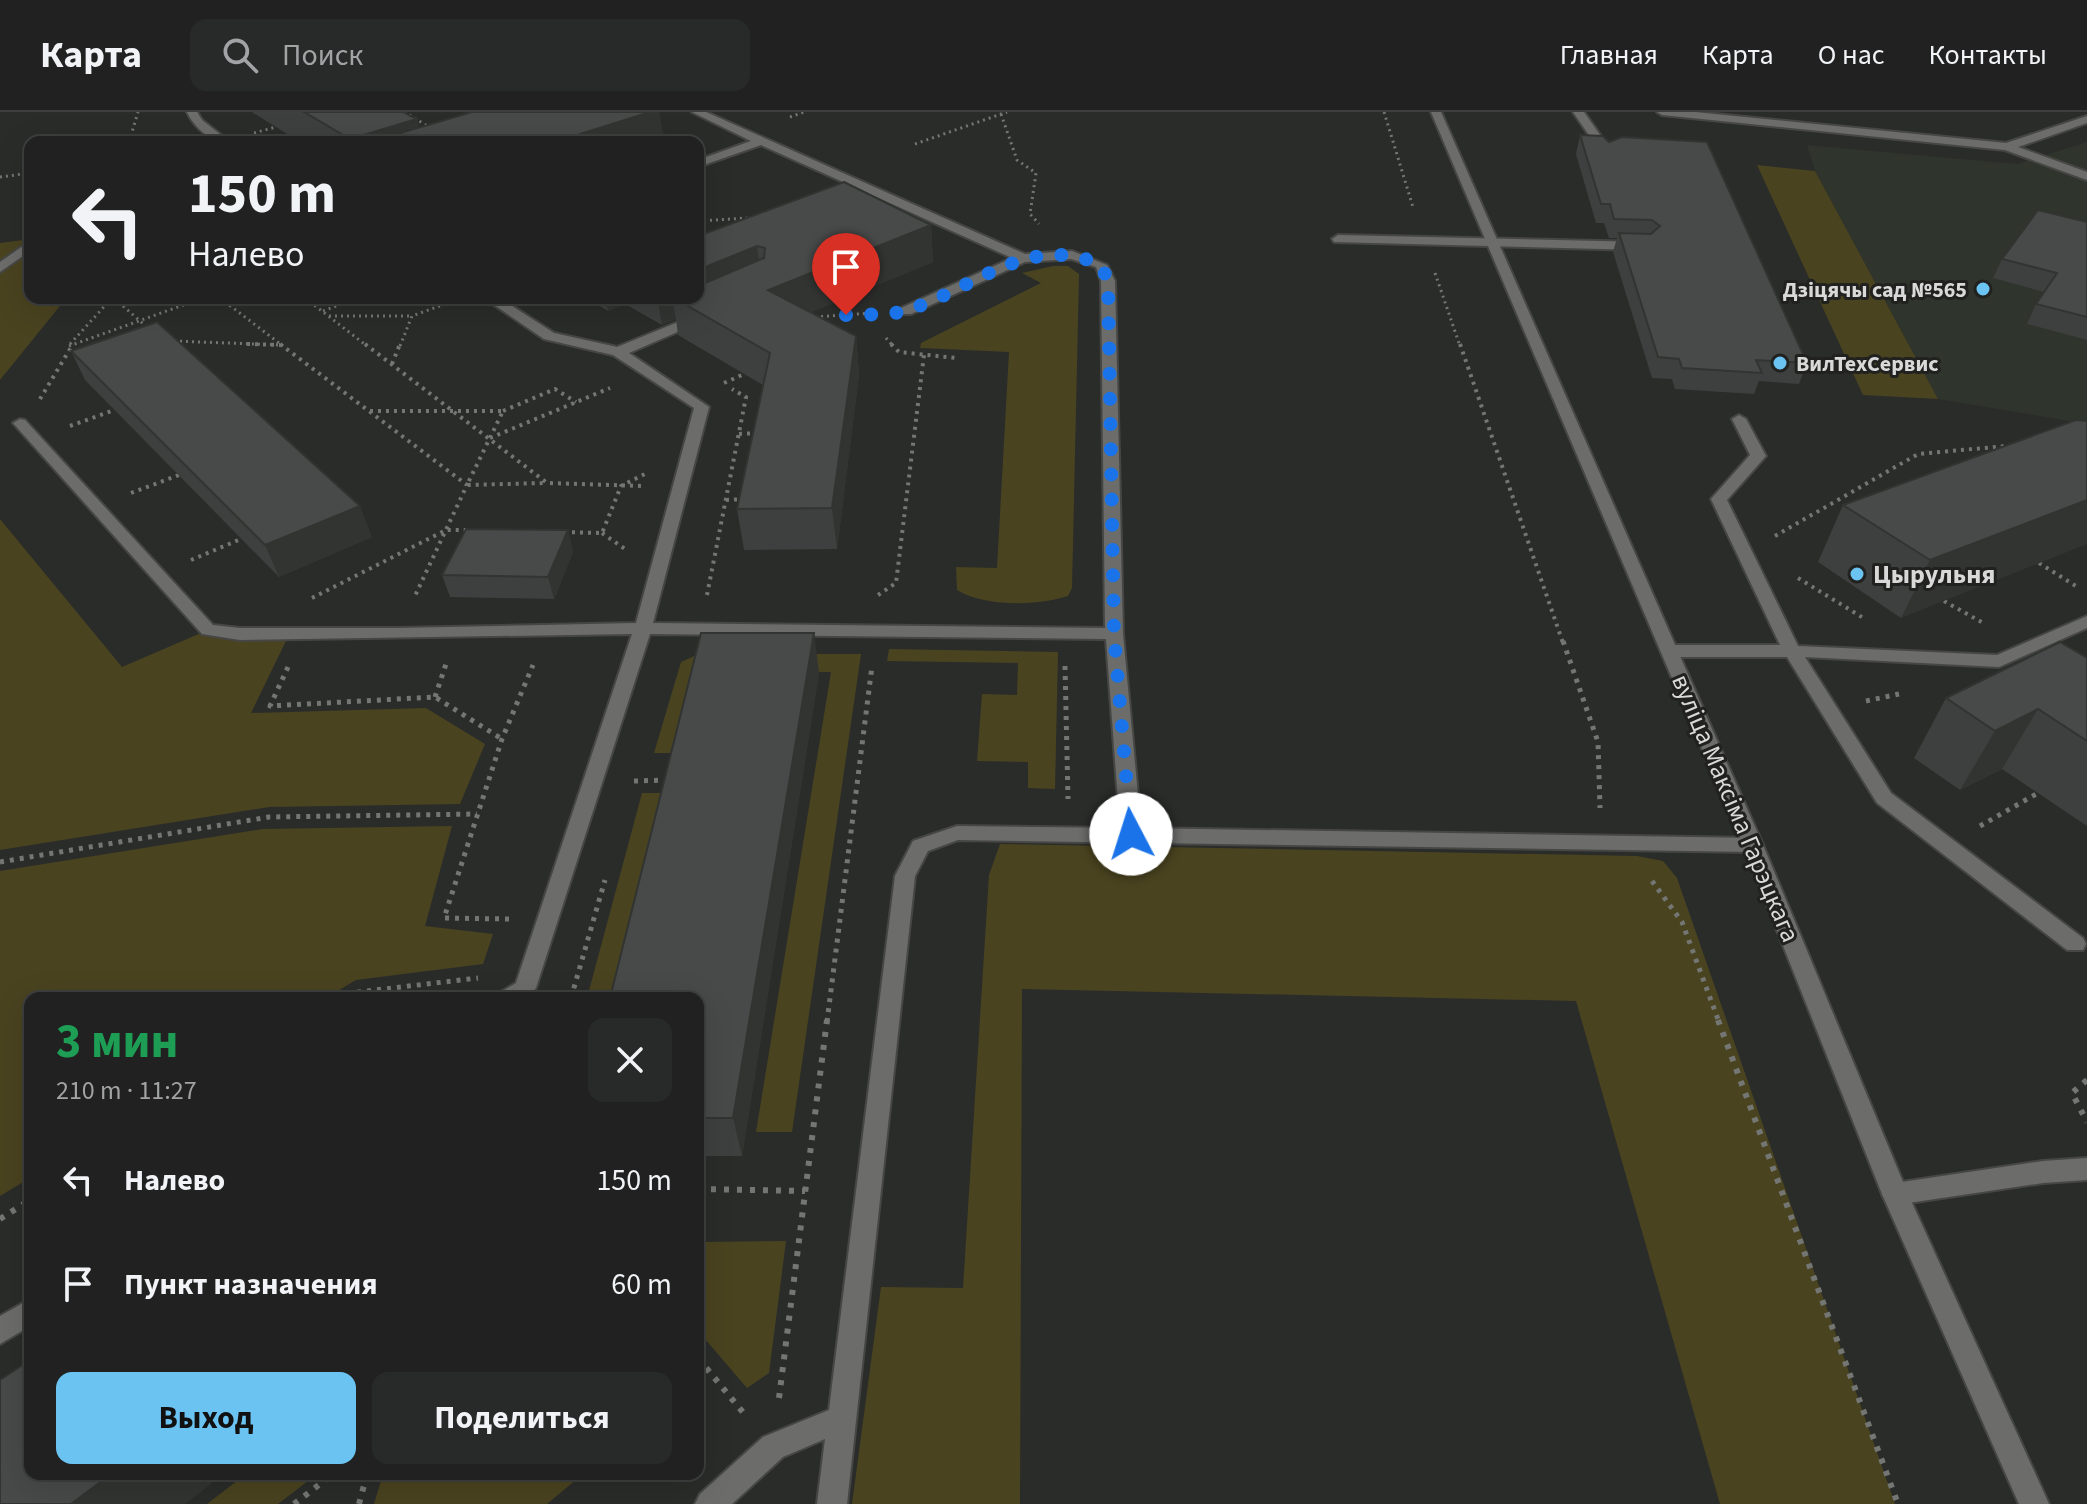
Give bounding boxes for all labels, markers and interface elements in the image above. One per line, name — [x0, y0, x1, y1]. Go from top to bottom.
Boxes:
search box — [190, 19, 750, 91]
text: Карта — [40, 28, 142, 82]
icon: search — [218, 33, 262, 77]
text: Поиск — [282, 34, 363, 77]
text: Главная — [1560, 35, 1658, 75]
text: Карта — [1702, 35, 1774, 75]
text: О нас — [1818, 35, 1885, 75]
text: Контакты — [1929, 35, 2047, 75]
text: 150 m — [188, 155, 336, 234]
icon: left — [56, 168, 160, 272]
text: Налево — [188, 229, 304, 280]
pin — [812, 233, 880, 315]
icon: arrive — [824, 245, 868, 289]
place label: Дзіцячы сад №565 — [1783, 274, 1967, 306]
marker: Дзіцячы сад №565 — [1974, 280, 1992, 298]
place label: ВилТехСервис — [1796, 348, 1939, 380]
marker: ВилТехСервис — [1771, 354, 1789, 372]
place label: Цырульня — [1873, 556, 1995, 593]
marker: Цырульня — [1848, 565, 1866, 583]
street label: вуліца Максіма Гарэцкага — [1662, 668, 1809, 948]
position arrow — [1089, 792, 1173, 876]
text: 3 мин — [56, 1008, 179, 1076]
button: close — [588, 1018, 672, 1102]
text: 210 m · 11:27 — [56, 1072, 197, 1109]
icon: left — [56, 1158, 100, 1202]
text: Налево — [124, 1159, 225, 1202]
text: 150 m — [596, 1159, 672, 1202]
icon: arrive — [56, 1262, 100, 1306]
text: Пункт назначения — [124, 1263, 378, 1306]
text: 60 m — [611, 1263, 672, 1306]
button: Выход — [56, 1372, 356, 1464]
button: Поделиться — [372, 1372, 672, 1464]

